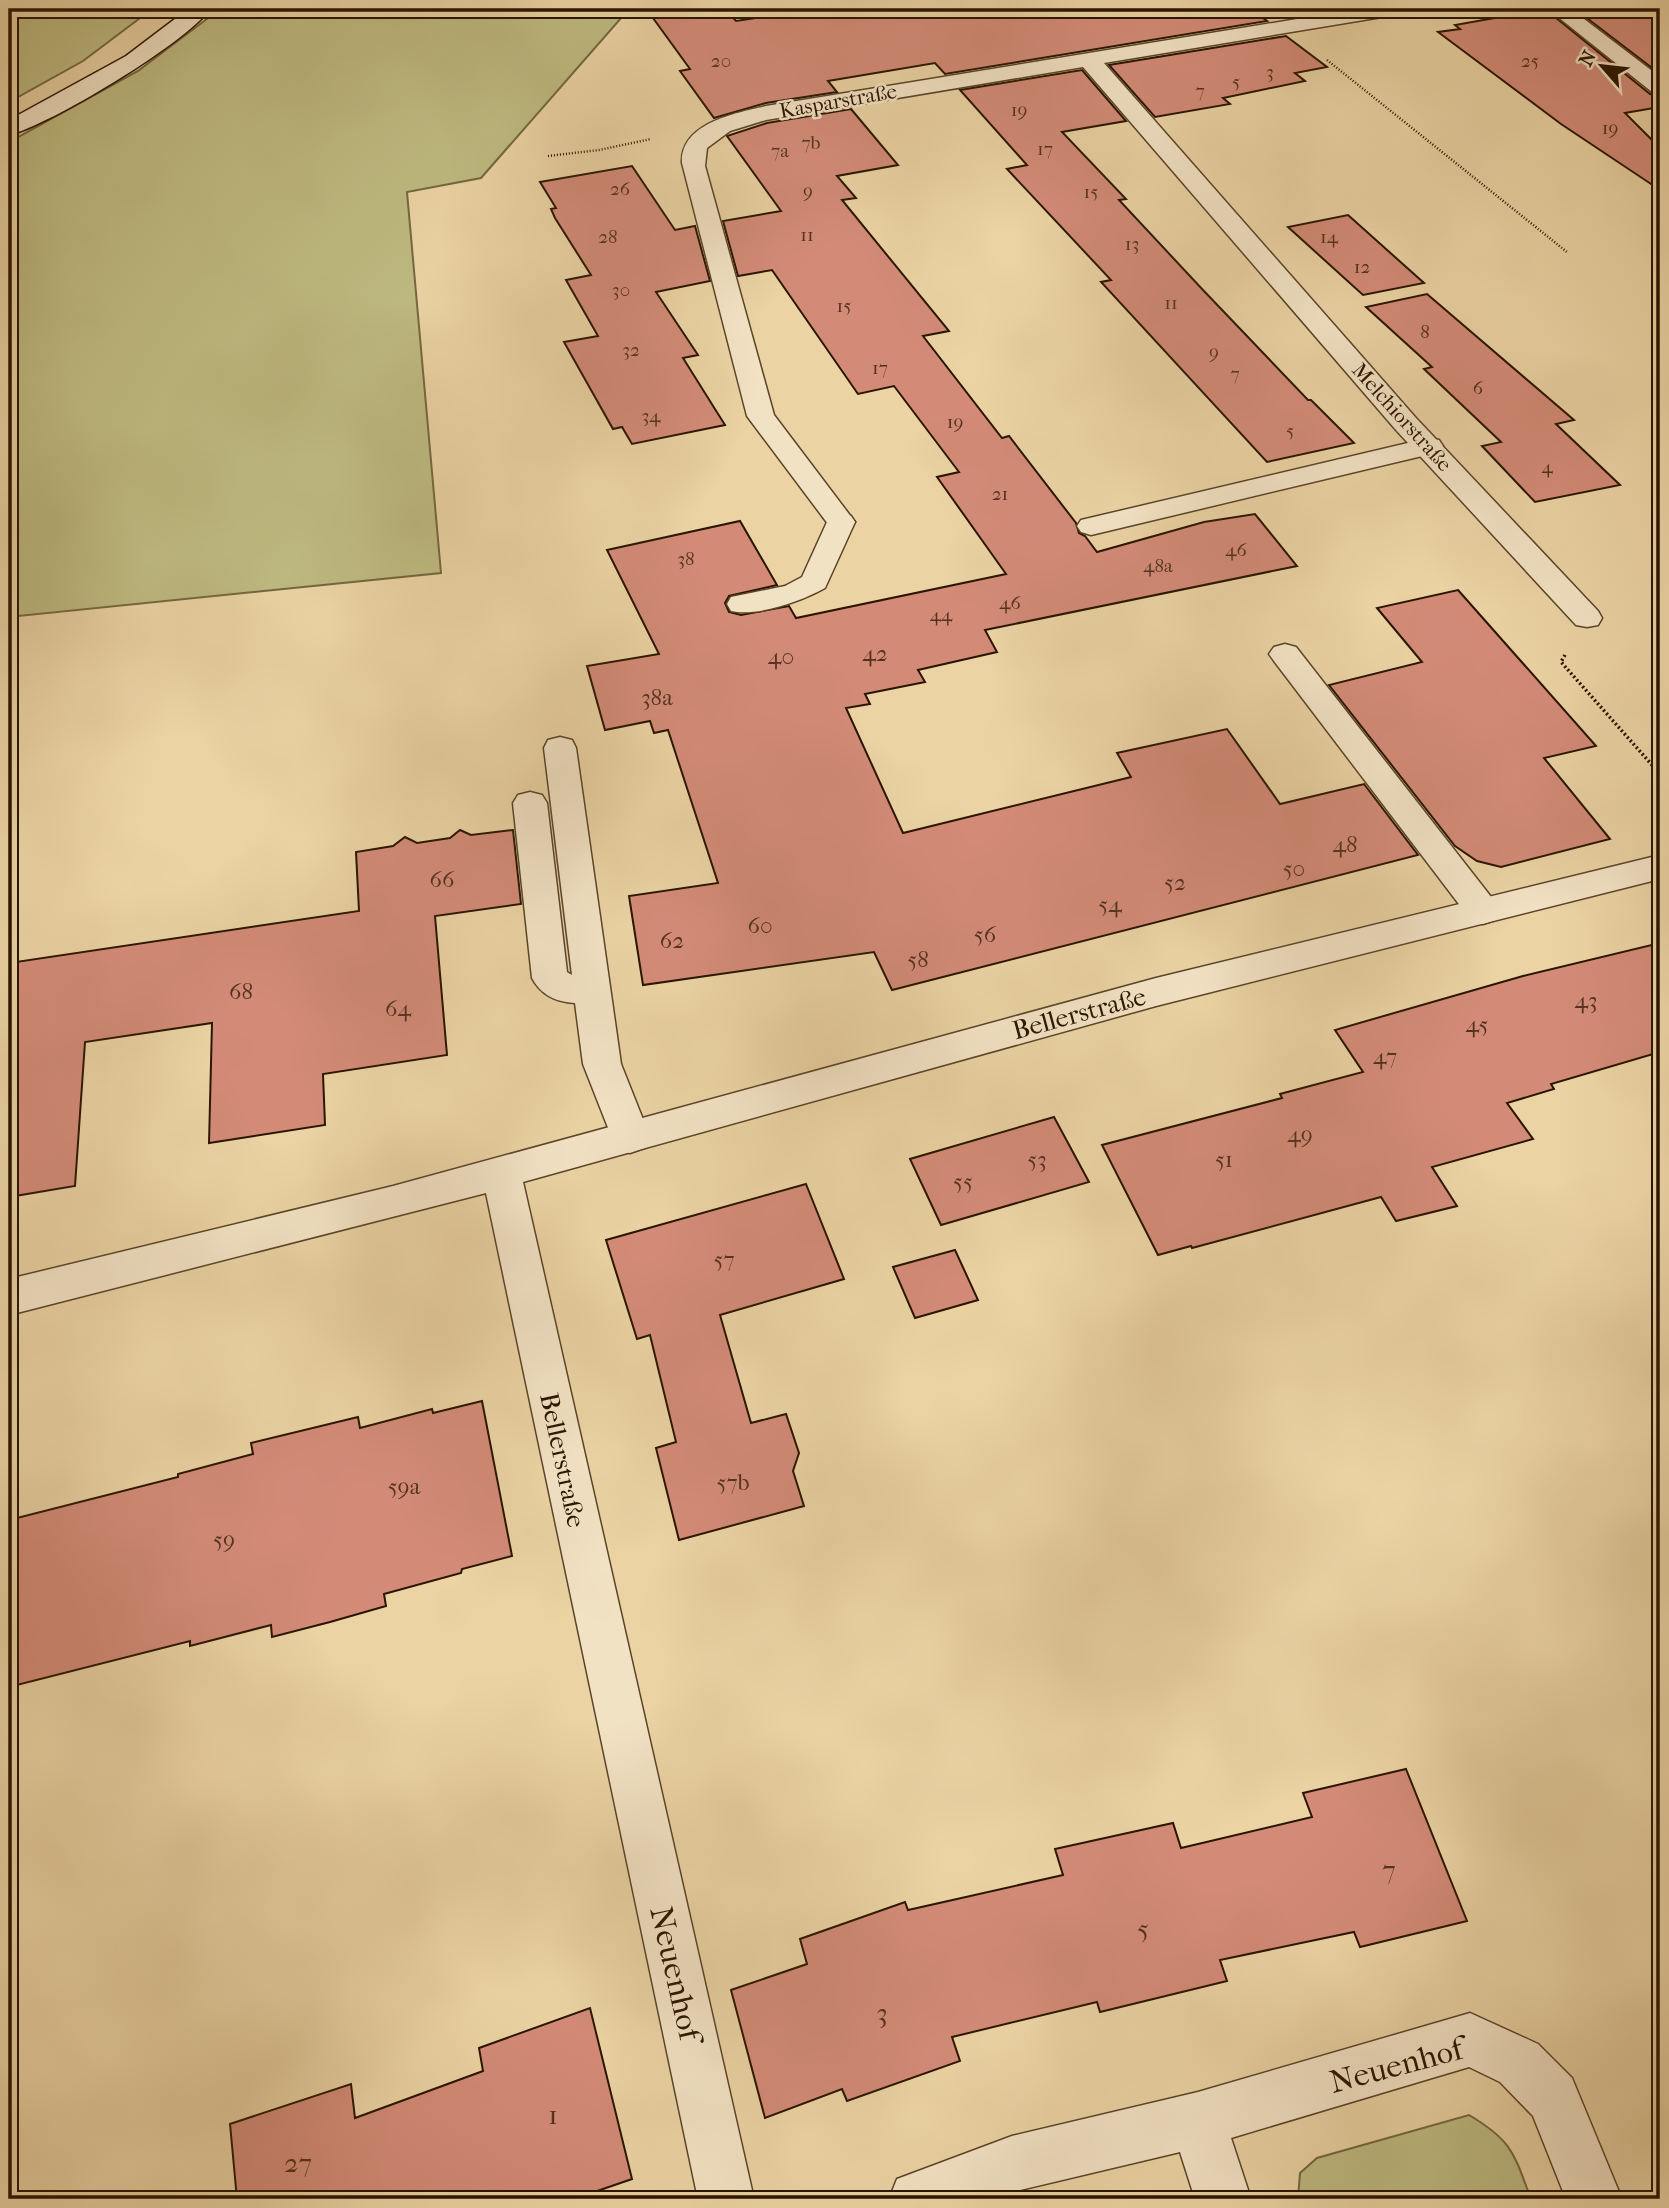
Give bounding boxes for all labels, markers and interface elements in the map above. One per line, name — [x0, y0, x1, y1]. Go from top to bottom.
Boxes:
north arrow — [1568, 32, 1638, 102]
text: N — [1575, 46, 1601, 70]
house number: 20 — [711, 50, 731, 72]
house number: 25 — [1521, 50, 1539, 72]
house number: 3 — [1266, 61, 1274, 83]
house number: 5 — [1232, 71, 1240, 93]
street label: Kasparstraße — [777, 79, 899, 123]
house number: 7 — [1195, 80, 1205, 102]
house number: 19 — [1011, 99, 1027, 121]
house number: 19 — [1602, 117, 1618, 139]
house number: 7b — [801, 132, 821, 154]
house number: 17 — [1037, 138, 1053, 160]
house number: 7a — [771, 140, 789, 162]
house number: 26 — [610, 178, 631, 200]
house number: 9 — [803, 180, 813, 202]
house number: 15 — [1084, 181, 1098, 203]
house number: 11 — [800, 224, 814, 246]
house number: 28 — [598, 226, 618, 248]
house number: 14 — [1320, 226, 1339, 248]
house number: 13 — [1125, 233, 1139, 255]
house number: 12 — [1354, 256, 1371, 278]
house number: 30 — [612, 279, 630, 301]
house number: 11 — [1164, 292, 1178, 314]
house number: 15 — [837, 295, 851, 317]
house number: 8 — [1420, 321, 1430, 343]
house number: 32 — [622, 339, 640, 361]
house number: 9 — [1209, 341, 1219, 363]
house number: 17 — [872, 357, 888, 379]
street label: Melchiorstraße — [1347, 358, 1457, 476]
house number: 7 — [1230, 363, 1240, 385]
house number: 6 — [1473, 377, 1484, 399]
house number: 34 — [641, 405, 661, 427]
house number: 19 — [947, 411, 963, 433]
house number: 5 — [1286, 420, 1294, 442]
house number: 4 — [1541, 456, 1553, 478]
house number: 21 — [992, 483, 1008, 505]
house number: 46 — [1225, 539, 1247, 561]
house number: 38 — [677, 548, 695, 570]
house number: 48a — [1143, 555, 1173, 577]
house number: 46 — [999, 592, 1021, 614]
house number: 44 — [930, 604, 953, 626]
house number: 42 — [862, 640, 888, 667]
house number: 40 — [768, 643, 794, 670]
house number: 38a — [641, 684, 673, 711]
house number: 48 — [1332, 831, 1358, 858]
house number: 50 — [1283, 855, 1305, 882]
house number: 66 — [430, 866, 455, 893]
house number: 52 — [1164, 869, 1186, 896]
house number: 54 — [1098, 891, 1123, 918]
house number: 60 — [747, 912, 773, 939]
house number: 56 — [974, 921, 997, 948]
house number: 62 — [660, 927, 684, 954]
house number: 58 — [907, 946, 929, 973]
house number: 68 — [229, 978, 253, 1005]
street label: Bellerstraße — [1009, 981, 1149, 1046]
house number: 43 — [1574, 987, 1598, 1014]
house number: 64 — [385, 995, 412, 1022]
house number: 45 — [1466, 1011, 1489, 1038]
house number: 47 — [1373, 1043, 1397, 1070]
house number: 49 — [1287, 1121, 1313, 1148]
house number: 53 — [1027, 1146, 1047, 1173]
house number: 51 — [1215, 1146, 1233, 1173]
house number: 55 — [953, 1168, 973, 1195]
house number: 57 — [713, 1246, 735, 1273]
street label: Bellerstraße — [533, 1390, 592, 1530]
house number: 57b — [716, 1469, 750, 1496]
house number: 59a — [388, 1473, 421, 1500]
house number: 59 — [213, 1526, 235, 1553]
house number: 7 — [1382, 1853, 1396, 1886]
street label: Neuenhof — [642, 1903, 710, 2050]
house number: 5 — [1137, 1912, 1149, 1945]
house number: 3 — [876, 1996, 888, 2029]
street label: Neuenhof — [1326, 2028, 1473, 2101]
house number: 1 — [548, 2098, 558, 2131]
house number: 27 — [284, 2146, 312, 2179]

